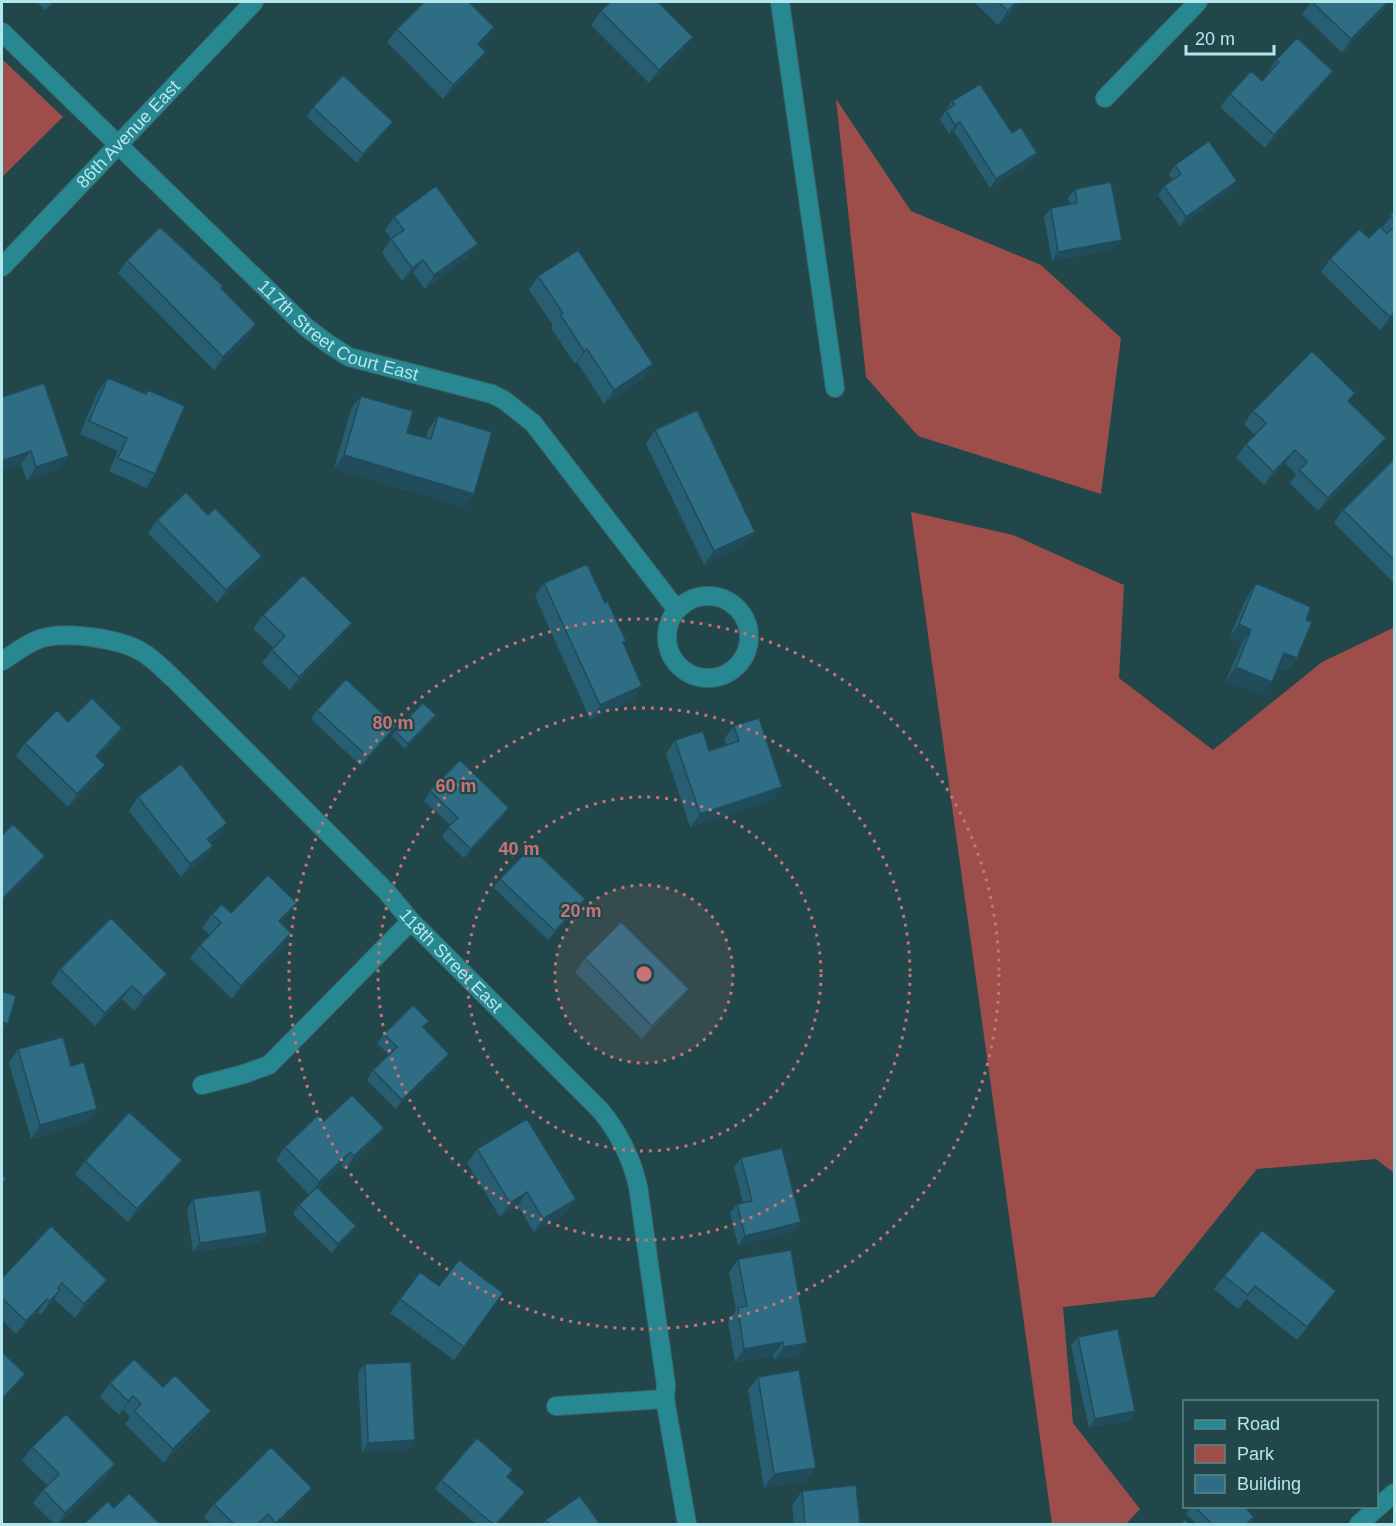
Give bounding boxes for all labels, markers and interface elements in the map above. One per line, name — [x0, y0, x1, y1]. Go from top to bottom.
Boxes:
scale bar — [1186, 18, 1274, 56]
text: 20 m — [1195, 29, 1235, 49]
street label: 86th Avenue East — [72, 76, 184, 192]
street label: 117th Street Court East — [254, 276, 421, 385]
text: 80 m — [372, 713, 414, 733]
text: 60 m — [435, 776, 477, 796]
text: 40 m — [498, 839, 540, 859]
text: 20 m — [560, 901, 602, 921]
street label: 118th Street East — [395, 905, 507, 1017]
centre of rings — [634, 964, 654, 984]
legend — [1183, 1400, 1378, 1508]
text: Road — [1237, 1414, 1280, 1434]
text: Park — [1237, 1444, 1275, 1464]
text: Building — [1237, 1474, 1301, 1494]

